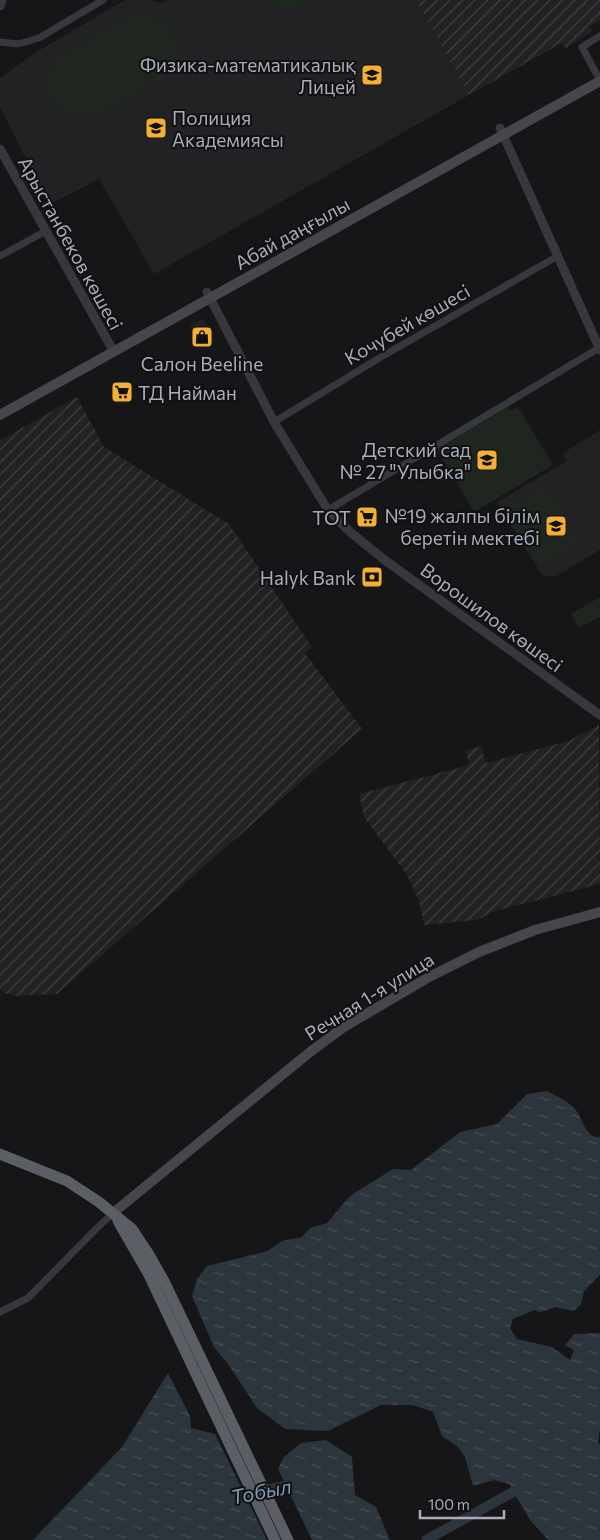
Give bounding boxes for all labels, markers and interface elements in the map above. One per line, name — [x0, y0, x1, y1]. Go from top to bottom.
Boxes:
place label: Физика-математикалық Лицей — [140, 53, 356, 98]
school or university icon: Физика-математикалық Лицей — [360, 63, 384, 87]
place label: Полиция Академиясы — [172, 106, 284, 151]
school or university icon: Полиция Академиясы — [144, 116, 168, 140]
street label: Арыстанбеков көшесі — [14, 152, 128, 334]
street label: Абай даңғылы — [231, 192, 353, 274]
street label: Кочубей көшесі — [340, 279, 474, 369]
shop icon: Cалон Beeline — [190, 325, 214, 349]
place label: Cалон Beeline — [141, 352, 263, 375]
supermarket icon: ТД Найман — [110, 380, 134, 404]
place label: ТД Найман — [138, 381, 237, 404]
place label: Детский сад № 27 "Улыбка" — [340, 438, 471, 483]
school or university icon: Детский сад № 27 "Улыбка" — [475, 448, 499, 472]
place label: №19 жалпы білім беретін мектебі — [385, 504, 540, 549]
supermarket icon: ТОТ — [355, 505, 379, 529]
place label: ТОТ — [312, 506, 351, 529]
school or university icon: №19 жалпы білім беретін мектебі — [544, 514, 568, 538]
street label: Ворошилов көшесі — [416, 558, 568, 676]
bank icon: Halyk Bank — [360, 565, 384, 589]
place label: Halyk Bank — [260, 566, 356, 589]
street label: Речная 1-я улица — [300, 947, 438, 1045]
water label: Тобыл — [229, 1473, 294, 1509]
scale bar — [420, 1488, 504, 1520]
text: 100 m — [428, 1495, 470, 1513]

